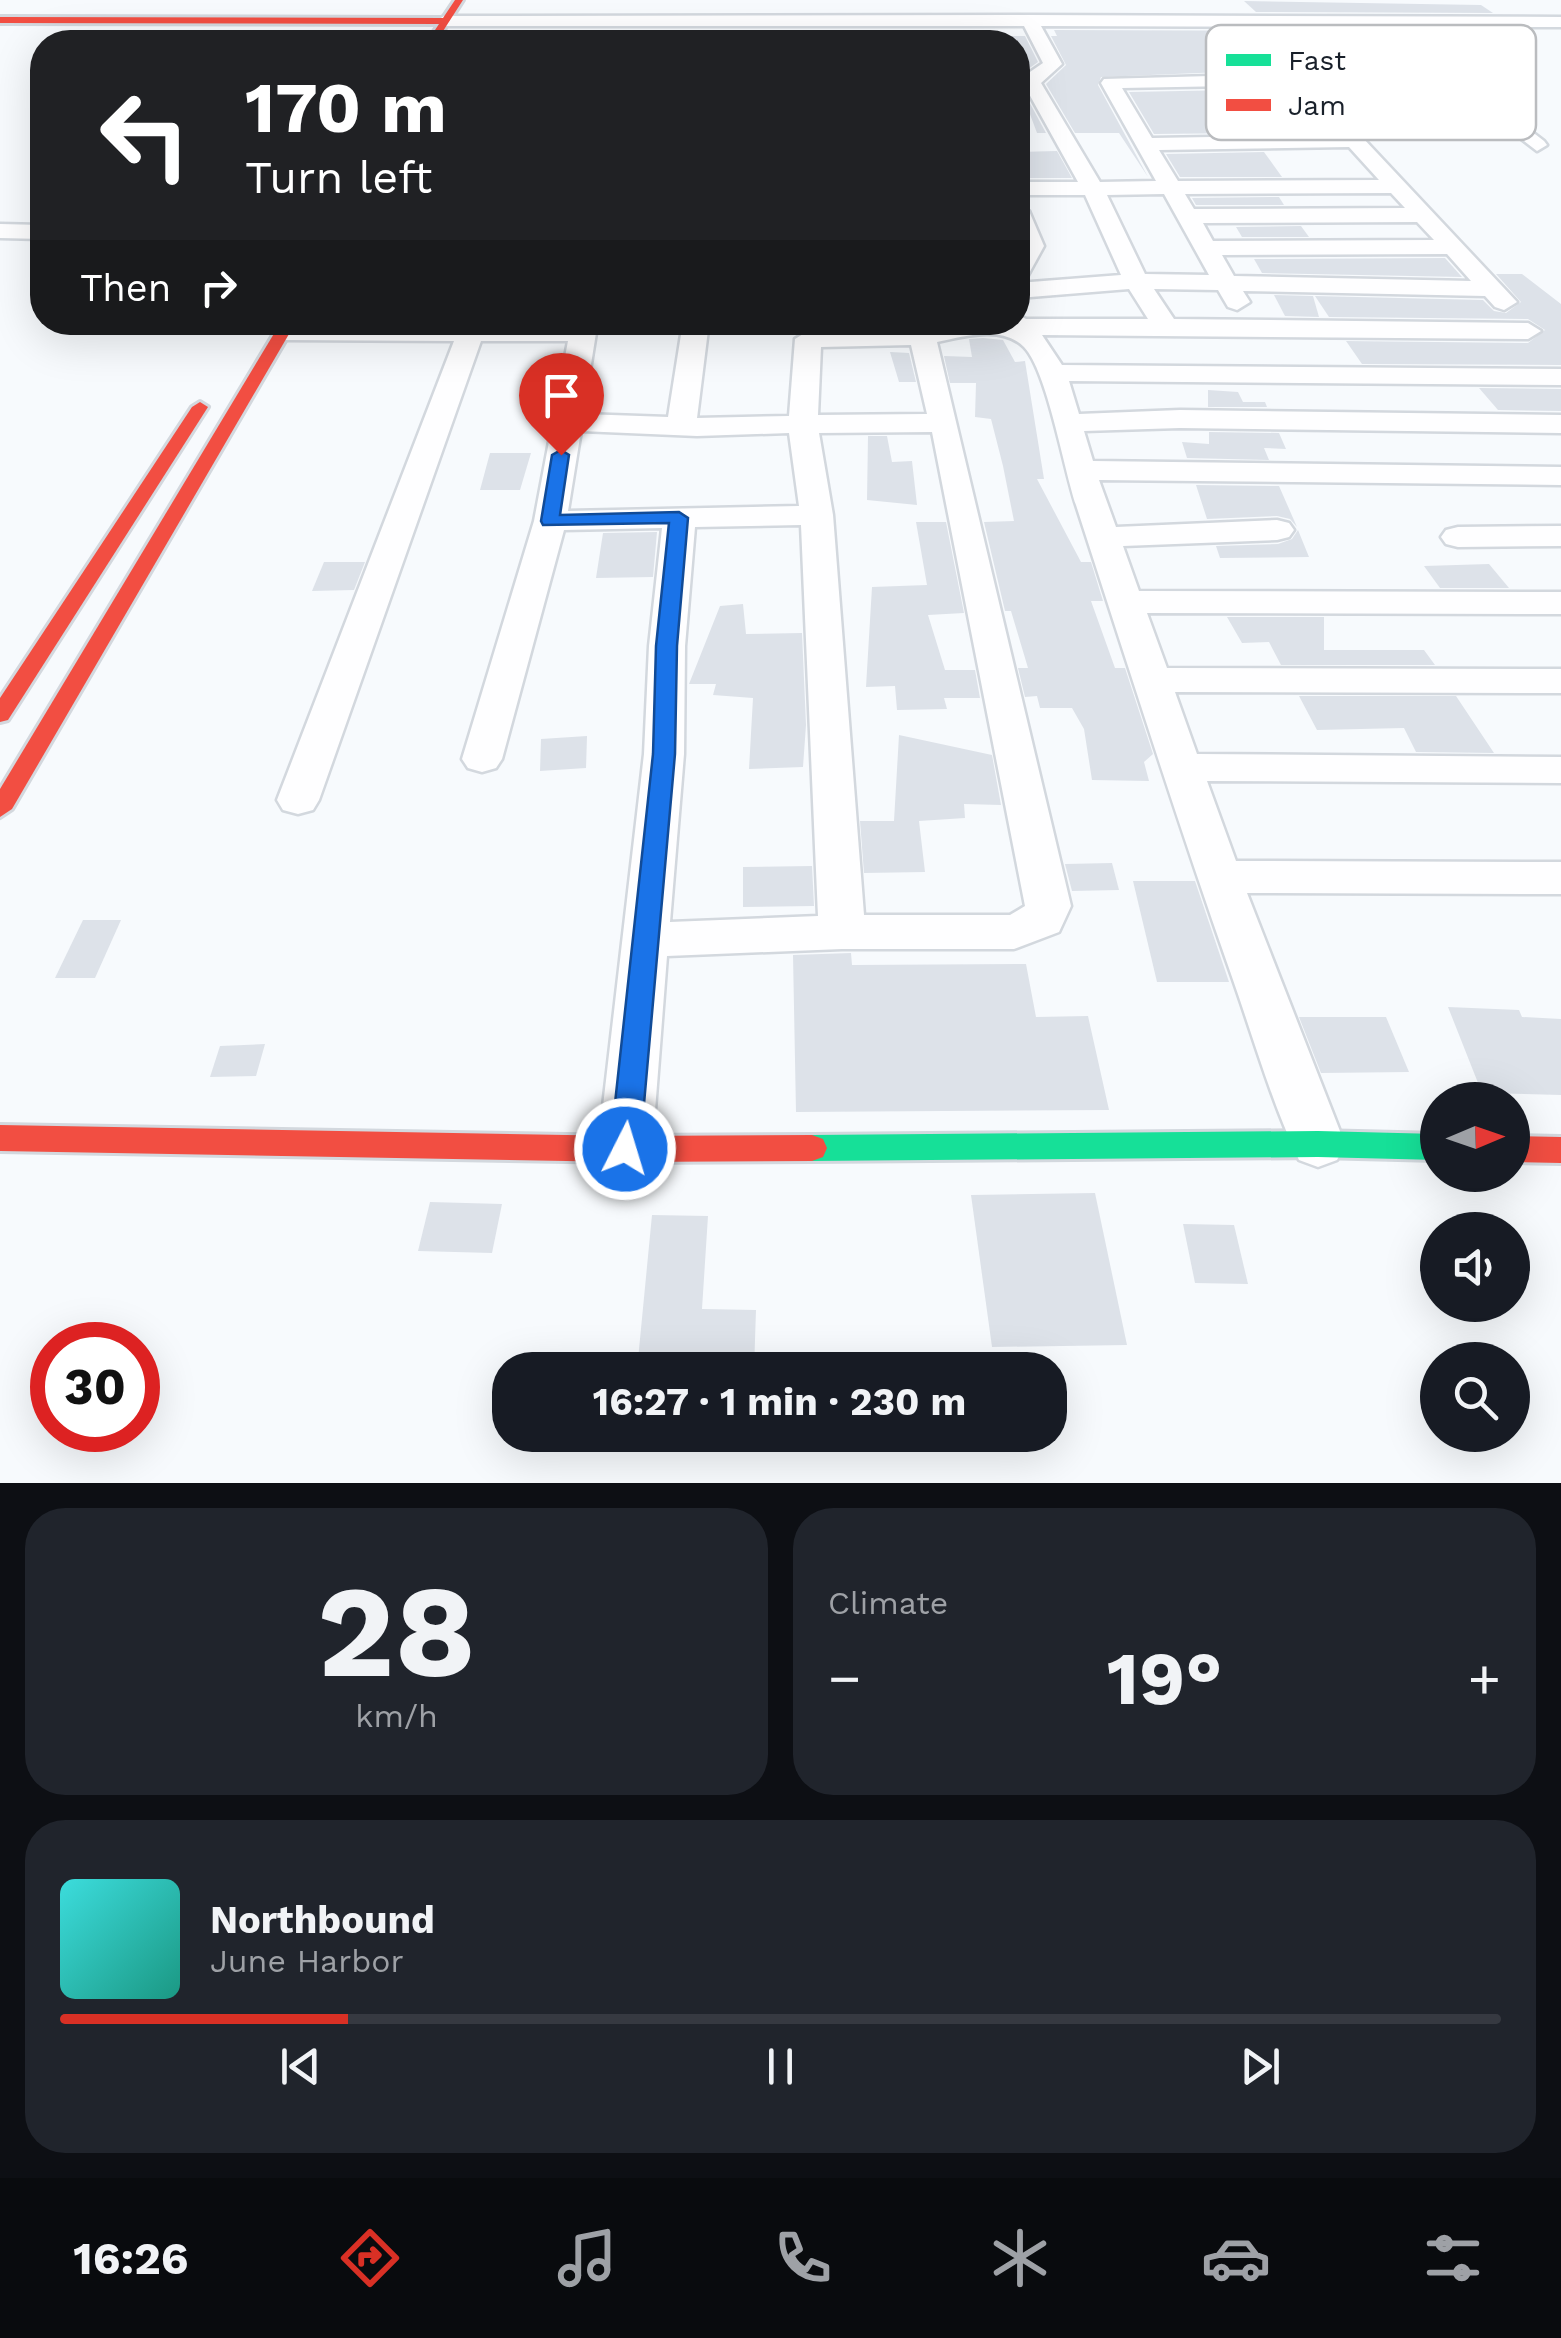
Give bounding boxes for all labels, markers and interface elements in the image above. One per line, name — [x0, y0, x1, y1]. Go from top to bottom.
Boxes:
legend — [1206, 25, 1536, 140]
text: Fast — [1288, 44, 1346, 77]
text: 170 m — [245, 67, 447, 149]
icon: left — [80, 70, 210, 200]
text: Jam — [1288, 89, 1346, 122]
text: Turn left — [245, 151, 432, 204]
icon: right — [191, 260, 246, 315]
text: Then — [80, 266, 171, 310]
pin — [519, 353, 604, 456]
icon: arrive — [534, 368, 589, 423]
north arrow — [1420, 1082, 1530, 1192]
map controls — [1420, 1082, 1530, 1452]
position arrow — [573, 1097, 677, 1201]
button: sound — [1420, 1212, 1530, 1322]
speed limit sign: 30 — [30, 1322, 160, 1452]
button: search — [1420, 1342, 1530, 1452]
text: 16:27 · 1 min · 230 m — [593, 1380, 966, 1424]
text: 28 — [317, 1555, 476, 1708]
text: Climate — [828, 1584, 948, 1622]
text: 19° — [1107, 1634, 1222, 1722]
text: − — [828, 1646, 861, 1710]
text: + — [1468, 1646, 1501, 1710]
text: km/h — [355, 1697, 438, 1735]
text: Northbound — [210, 1898, 435, 1942]
text: June Harbor — [210, 1942, 404, 1980]
icon: previous — [273, 2039, 328, 2094]
icon: pause — [753, 2039, 808, 2094]
icon: next — [1233, 2039, 1288, 2094]
icon: directions — [335, 2223, 405, 2293]
icon: music — [552, 2223, 622, 2293]
icon: phone — [768, 2223, 838, 2293]
icon: climate — [985, 2223, 1055, 2293]
icon: car — [1201, 2223, 1271, 2293]
icon: filters — [1418, 2223, 1488, 2293]
text: 16:26 — [73, 2232, 189, 2285]

